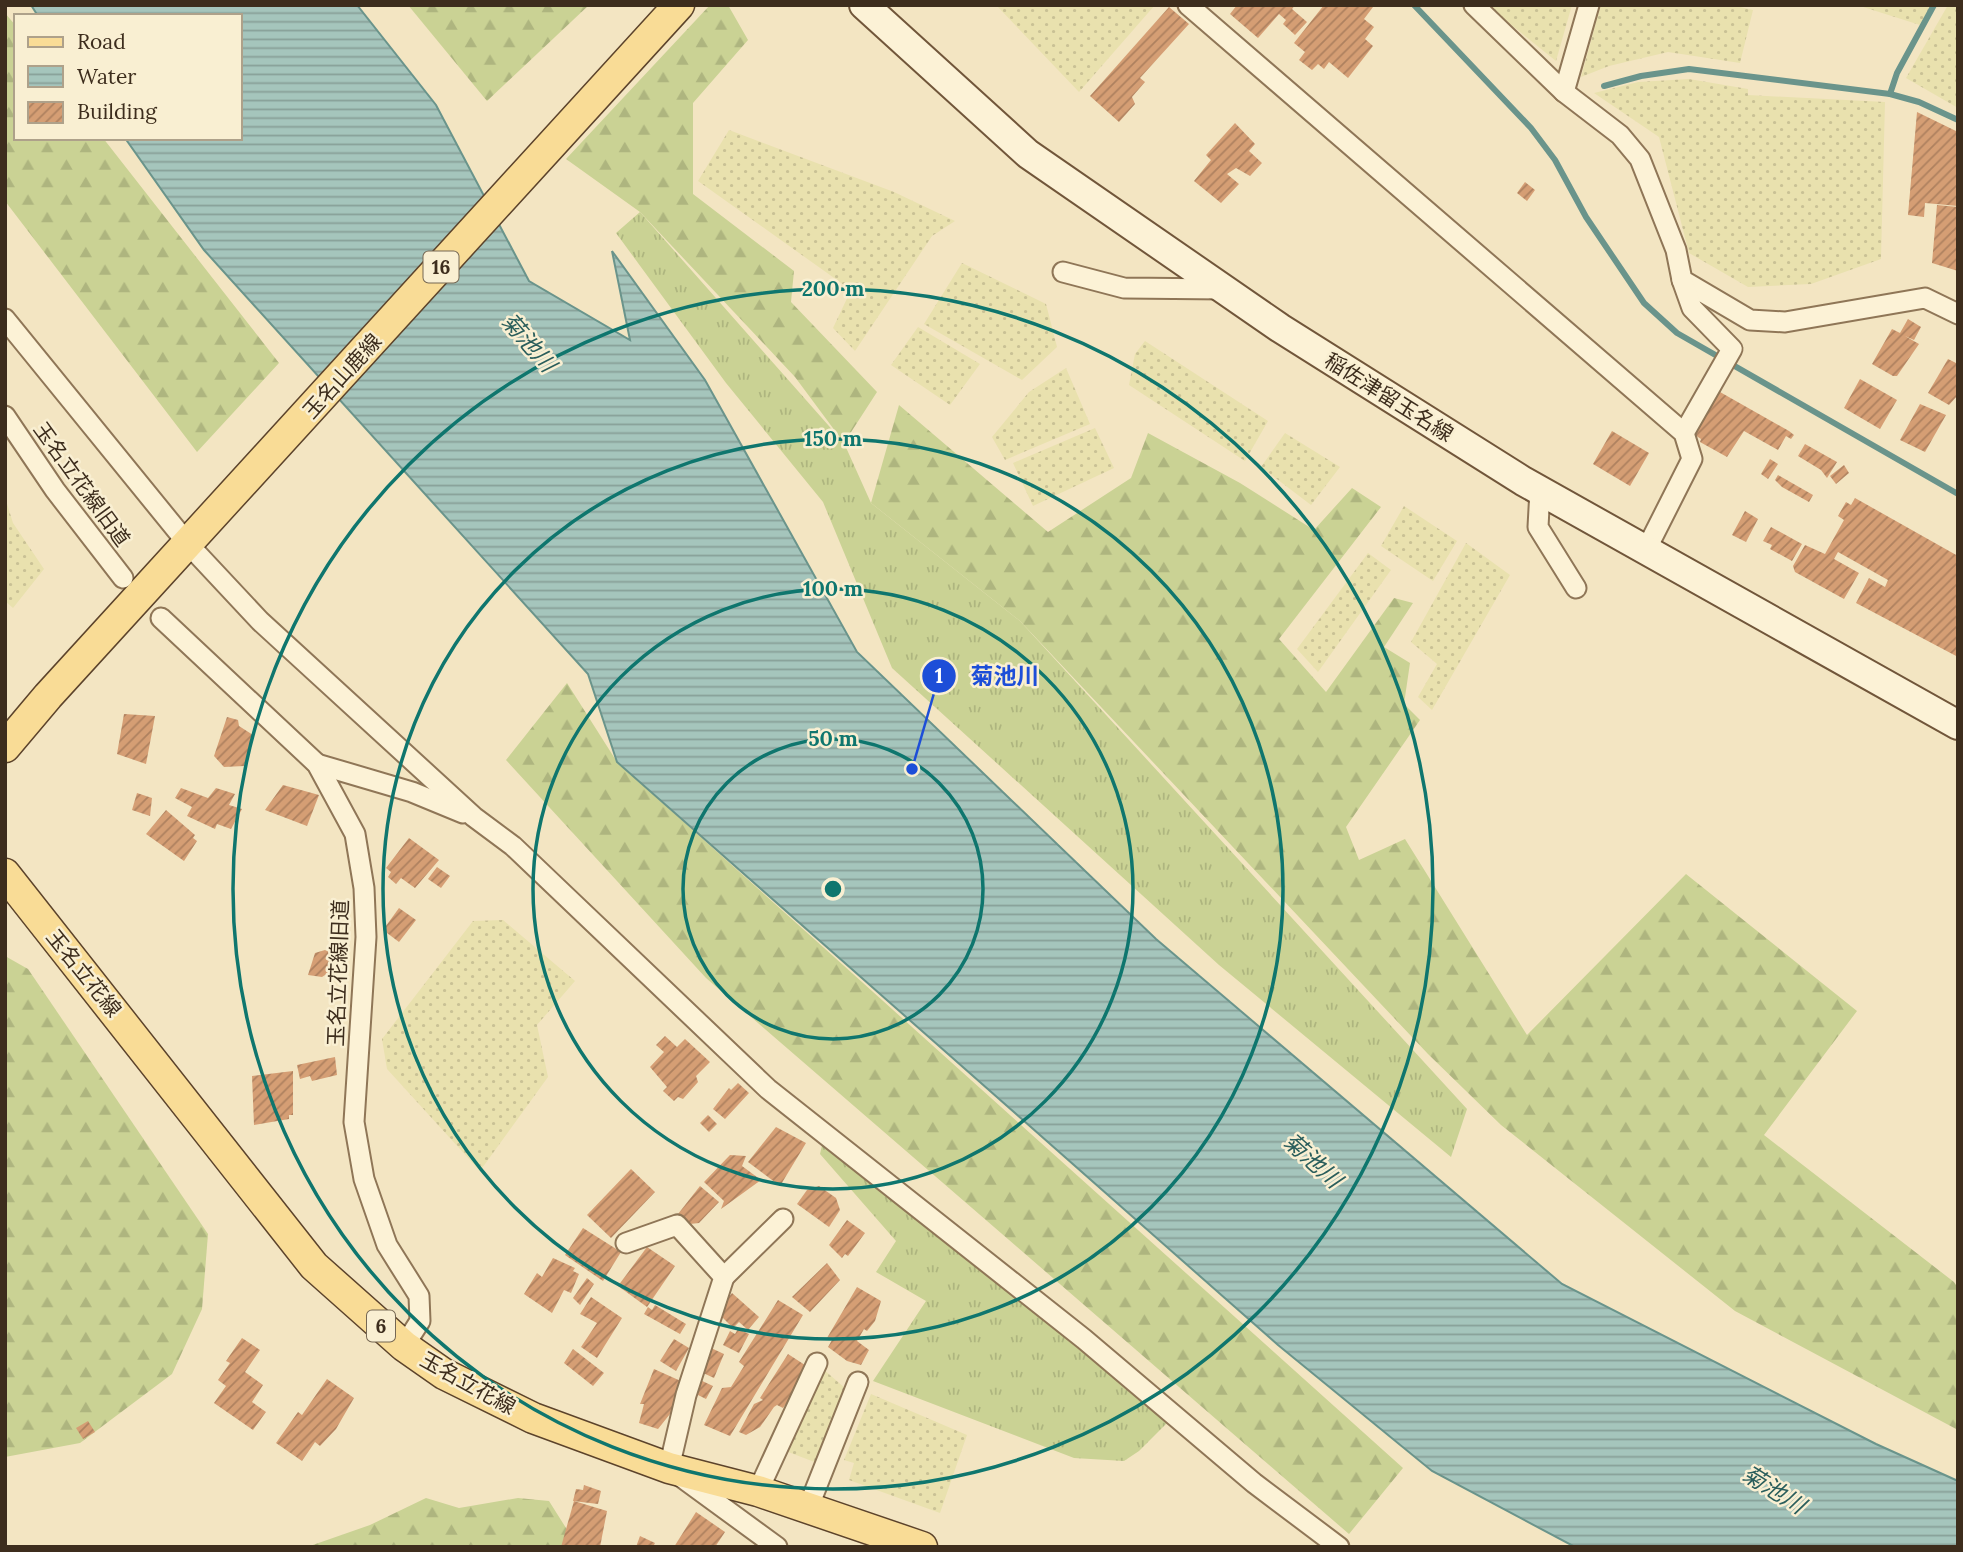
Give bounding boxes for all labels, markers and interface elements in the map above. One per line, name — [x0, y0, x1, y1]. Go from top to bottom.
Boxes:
legend — [14, 14, 242, 140]
text: Road — [77, 28, 126, 55]
text: Water — [77, 63, 136, 90]
text: Building — [77, 98, 157, 125]
road number: 16 — [424, 252, 458, 282]
text: 200 m — [802, 275, 864, 302]
water label: 菊池川 — [495, 306, 565, 380]
street label: 玉名山鹿線 — [297, 328, 387, 424]
street label: 稲佐津留玉名線 — [1320, 347, 1458, 447]
street label: 玉名立花線旧道 — [28, 417, 136, 551]
text: 150 m — [804, 425, 862, 452]
text: 100 m — [803, 575, 863, 602]
callout: 菊池川 — [921, 654, 1053, 698]
text: 菊池川 — [971, 661, 1040, 690]
text: 1 — [935, 662, 943, 689]
text: 50 m — [808, 725, 858, 752]
centre of rings — [821, 877, 845, 901]
street label: 玉名立花線旧道 — [322, 899, 354, 1047]
street label: 玉名立花線 — [40, 924, 128, 1022]
water label: 菊池川 — [1278, 1126, 1351, 1196]
road number: 6 — [367, 1310, 395, 1342]
street label: 玉名立花線 — [416, 1346, 520, 1420]
water label: 菊池川 — [1737, 1458, 1813, 1521]

